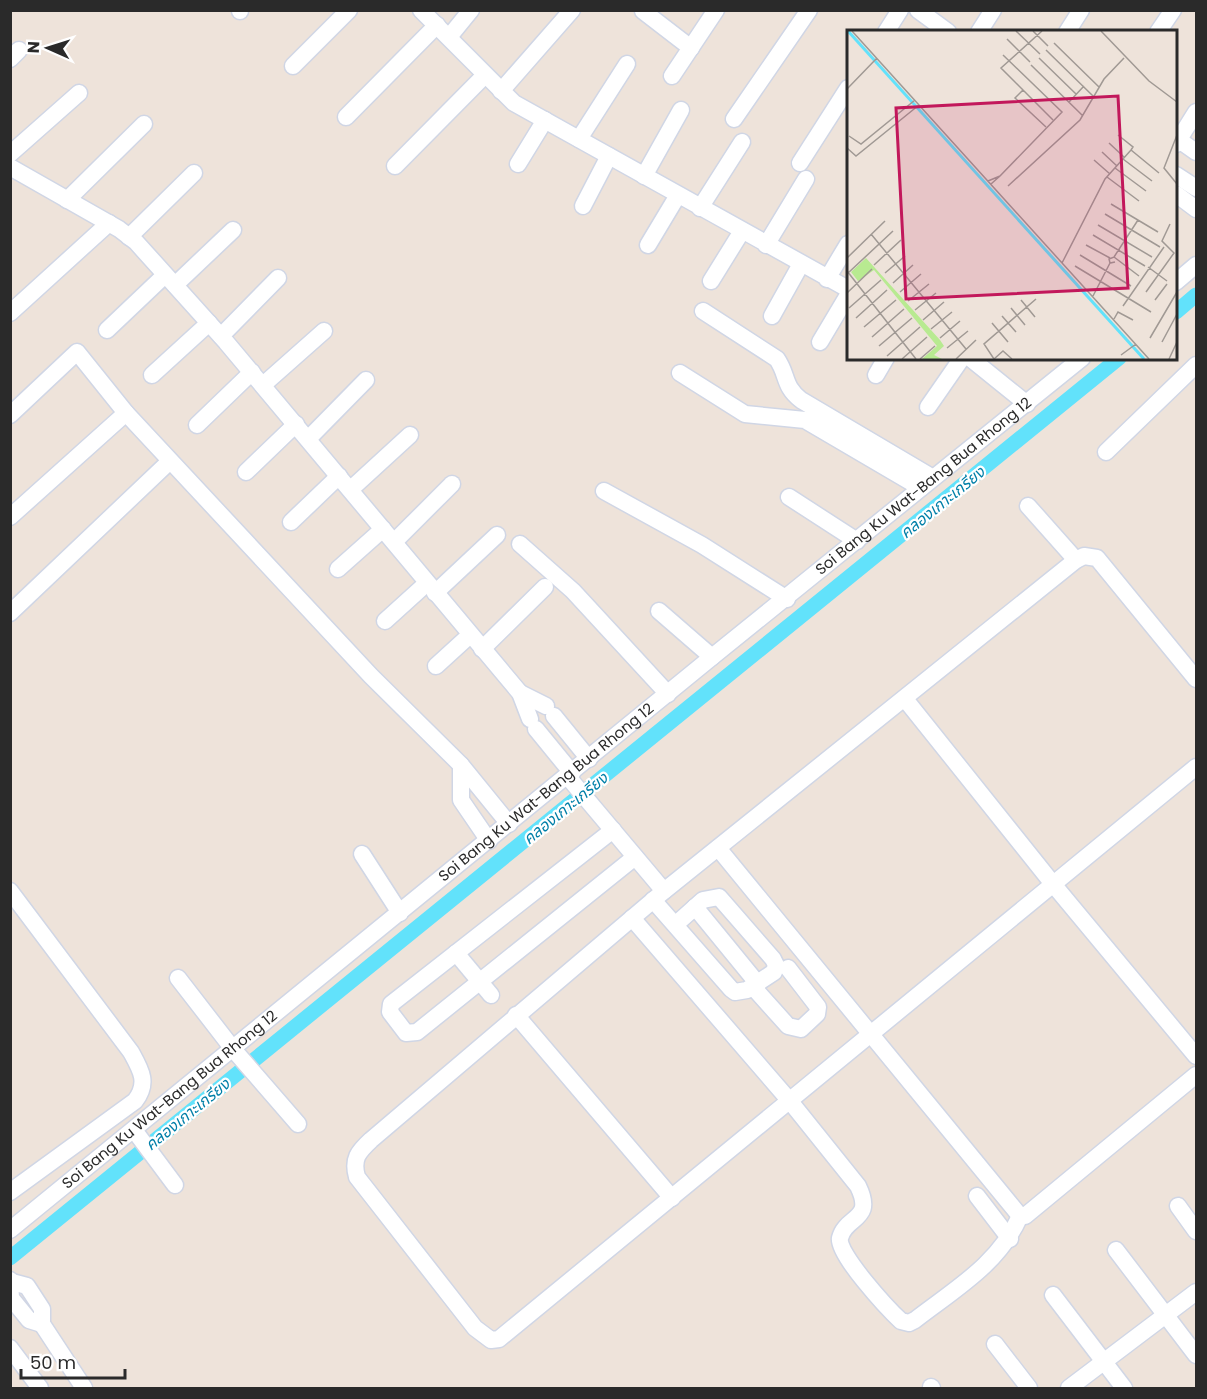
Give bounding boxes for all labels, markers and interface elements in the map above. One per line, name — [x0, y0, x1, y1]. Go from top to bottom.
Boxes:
north arrow — [18, 18, 78, 78]
inset map — [847, 30, 1177, 360]
text: N — [22, 41, 45, 54]
street label: Soi Bang Ku Wat-Bang Bua Rhong 12 — [811, 392, 1036, 579]
water label: คลองเกาะเกรียง — [895, 460, 991, 544]
street label: Soi Bang Ku Wat-Bang Bua Rhong 12 — [434, 698, 658, 886]
water label: คลองเกาะเกรียง — [518, 766, 614, 850]
street label: Soi Bang Ku Wat-Bang Bua Rhong 12 — [57, 1005, 281, 1193]
water label: คลองเกาะเกรียง — [140, 1072, 236, 1156]
scale bar — [21, 1342, 124, 1380]
text: 50 m — [30, 1350, 76, 1375]

